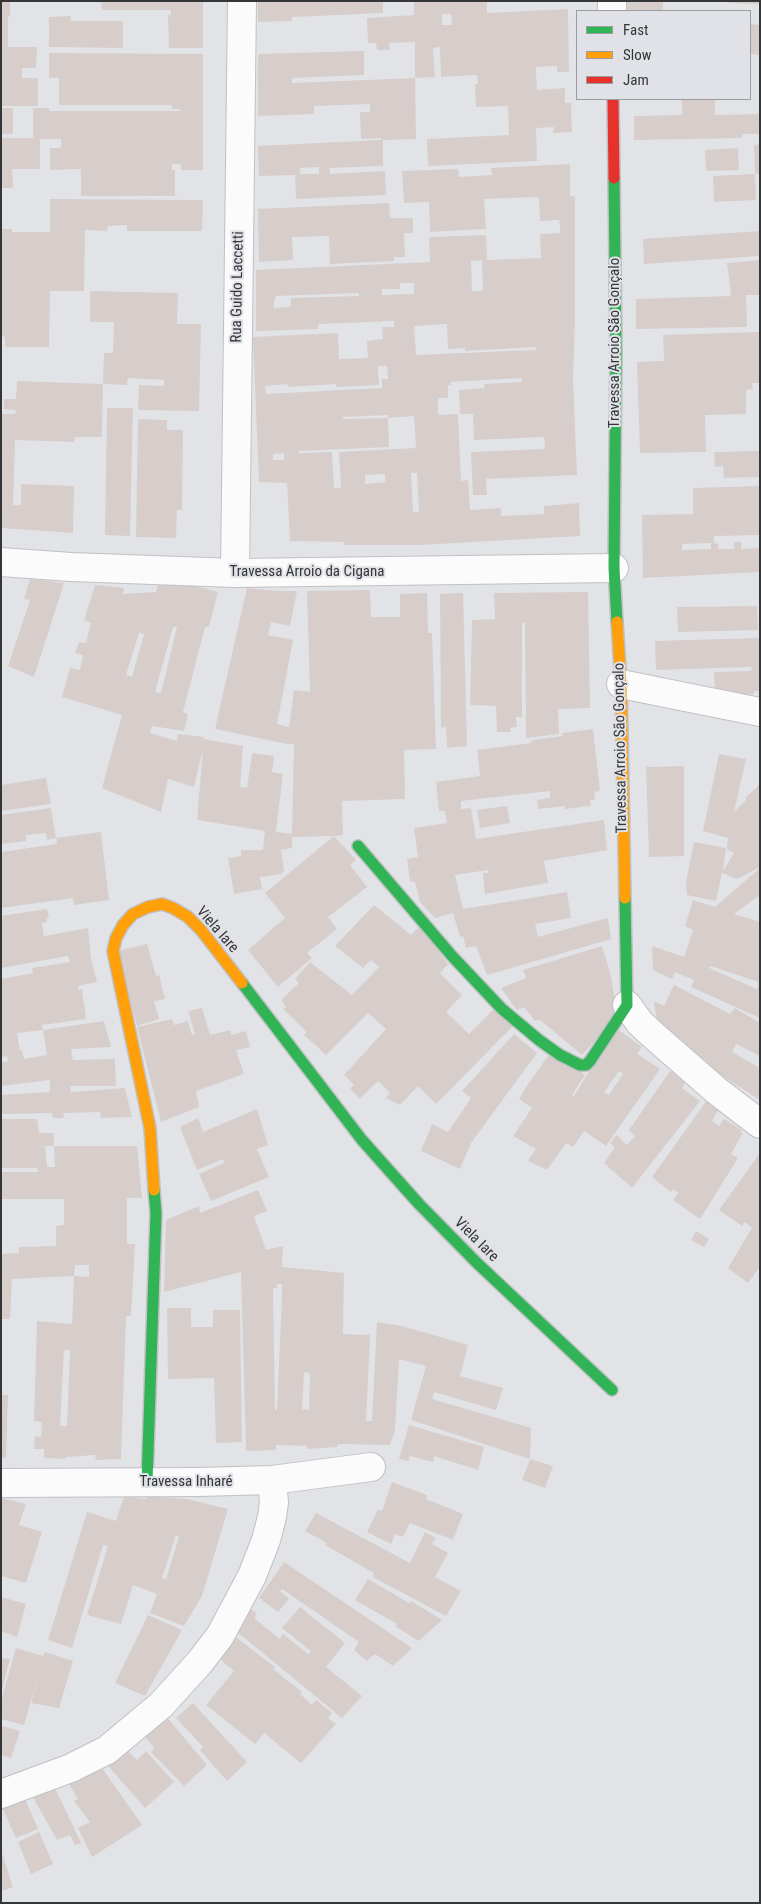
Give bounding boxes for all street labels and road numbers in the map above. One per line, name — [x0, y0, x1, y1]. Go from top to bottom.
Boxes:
street label: Rua Guido Laccetti — [228, 231, 248, 343]
street label: Travessa Arroio São Gonçalo — [606, 258, 624, 428]
street label: Travessa Arroio da Cigana — [230, 563, 384, 581]
street label: Travessa Arroio São Gonçalo — [611, 663, 631, 833]
street label: Viela Iare — [192, 903, 242, 957]
street label: Viela Iare — [450, 1214, 502, 1266]
street label: Travessa Inharé — [139, 1473, 233, 1491]

